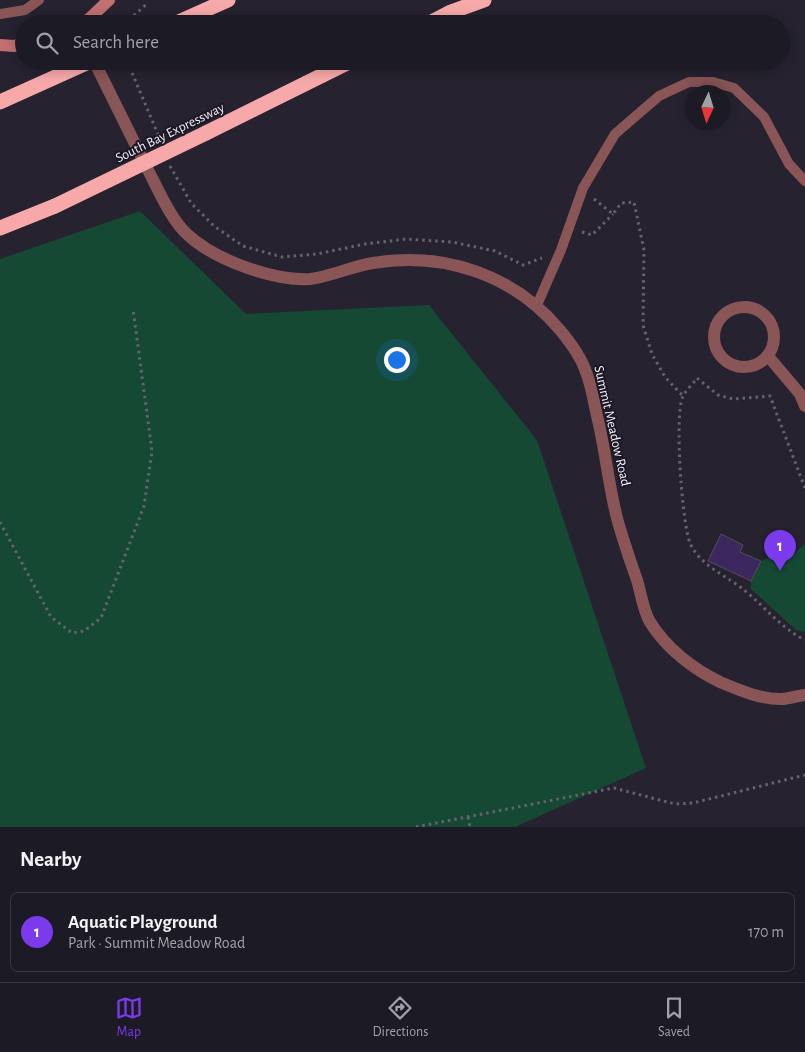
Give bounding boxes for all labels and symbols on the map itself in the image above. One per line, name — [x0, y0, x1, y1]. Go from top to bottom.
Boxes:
north arrow — [685, 85, 730, 130]
street label: South Bay Expressway — [113, 101, 227, 165]
your location — [384, 347, 410, 373]
street label: Summit Meadow Road — [591, 364, 633, 488]
pin: 1 — [764, 530, 796, 571]

